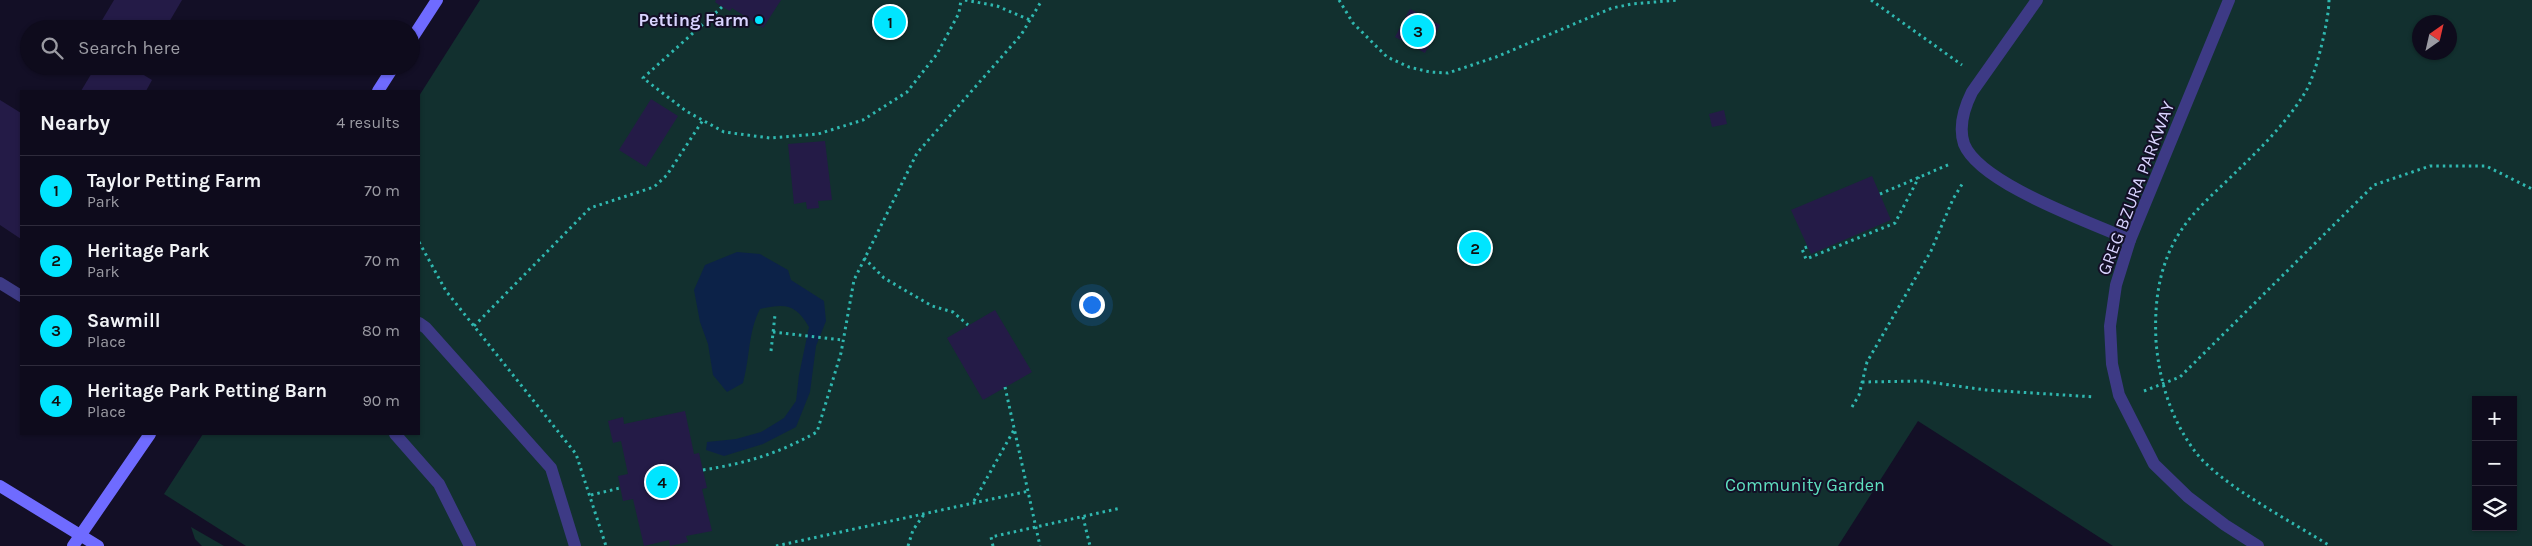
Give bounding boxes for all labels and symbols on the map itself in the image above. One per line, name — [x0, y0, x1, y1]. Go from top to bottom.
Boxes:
pin: 1 — [874, 3, 906, 41]
place label: Petting Farm — [639, 9, 749, 31]
pin: 3 — [1402, 12, 1434, 50]
marker: Petting Farm — [753, 14, 765, 26]
north arrow — [2412, 15, 2457, 60]
street label: GREG BZURA PARKWAY — [2093, 98, 2179, 278]
pin: 2 — [1459, 229, 1491, 267]
your location — [1079, 292, 1105, 318]
pin: 4 — [646, 463, 678, 501]
park label: Community Garden — [1725, 474, 1885, 496]

